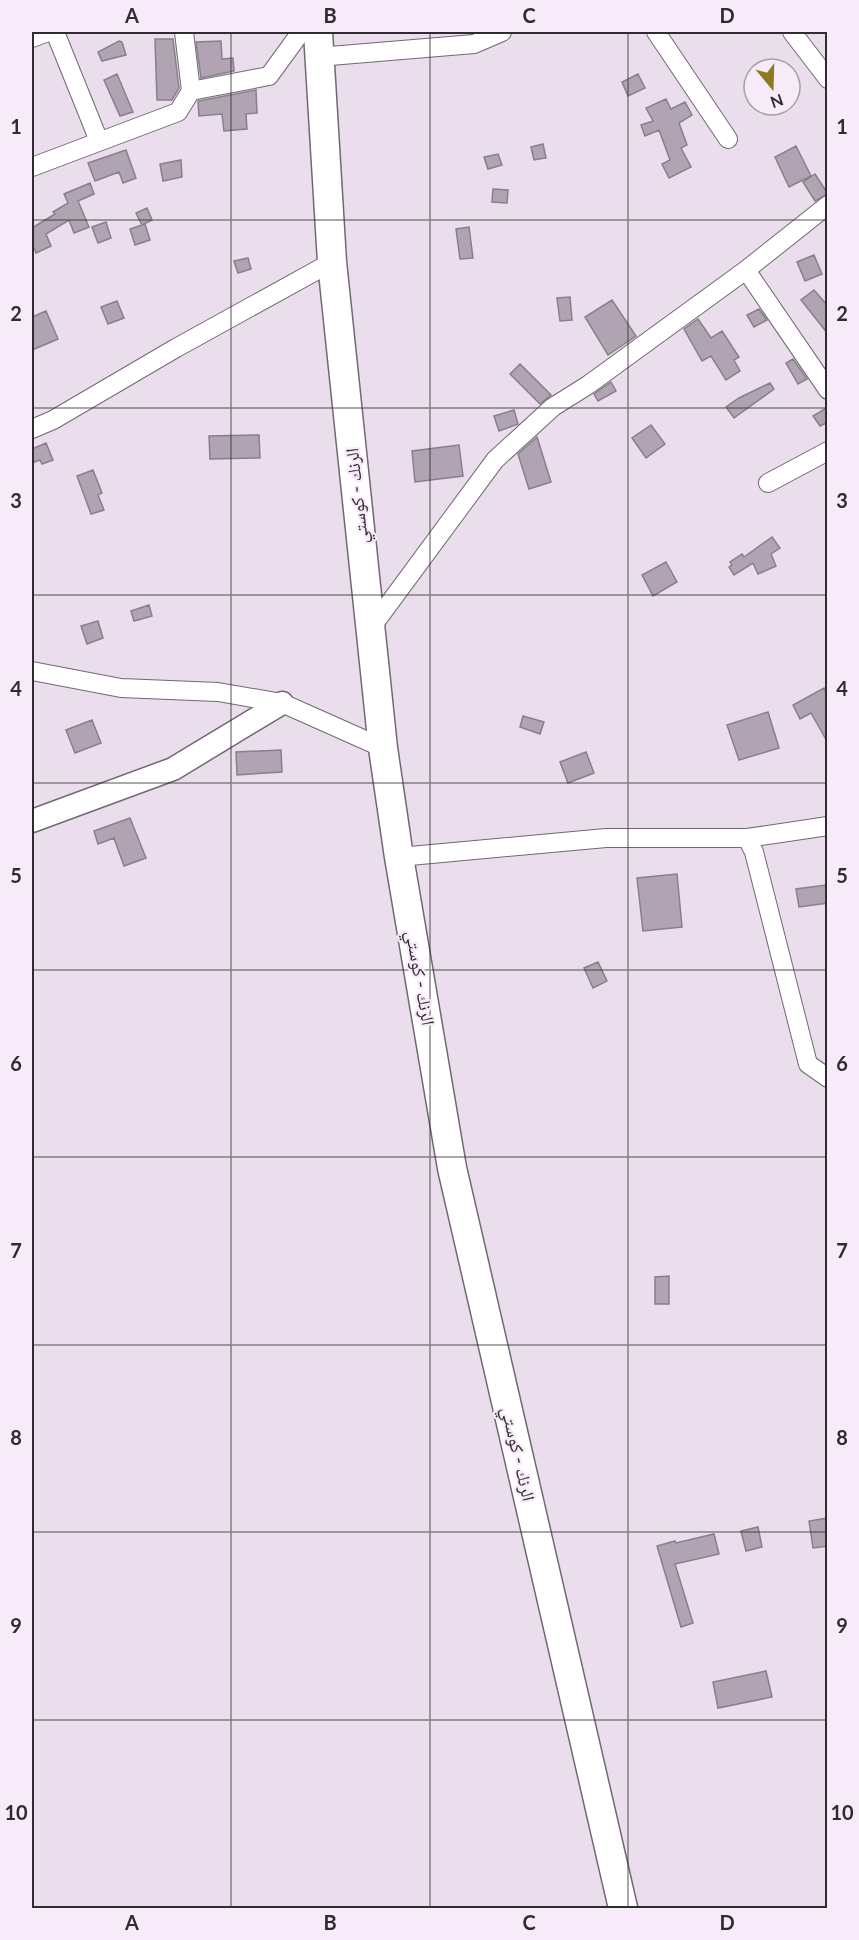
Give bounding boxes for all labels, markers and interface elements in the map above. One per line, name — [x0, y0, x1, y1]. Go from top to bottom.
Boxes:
text: A — [124, 3, 139, 27]
text: B — [323, 3, 337, 27]
text: C — [522, 3, 536, 27]
text: D — [719, 3, 735, 27]
north arrow — [742, 57, 802, 117]
text: N — [768, 91, 786, 113]
text: 1 — [10, 114, 22, 138]
text: 1 — [836, 114, 848, 138]
text: 2 — [10, 301, 22, 325]
text: 2 — [836, 301, 848, 325]
street label: الرنك - كوستي — [340, 447, 377, 545]
text: 3 — [10, 488, 22, 512]
text: 3 — [836, 488, 848, 512]
text: 4 — [10, 676, 22, 700]
text: 4 — [836, 676, 848, 700]
text: 5 — [10, 863, 22, 887]
text: 5 — [836, 863, 848, 887]
street label: الرنك - كوستي — [397, 929, 440, 1028]
text: 6 — [10, 1051, 22, 1075]
text: 6 — [836, 1051, 848, 1075]
text: 7 — [10, 1238, 22, 1262]
text: 7 — [836, 1238, 848, 1262]
street label: الرنك - كوستي — [493, 1405, 540, 1504]
text: 8 — [10, 1425, 22, 1449]
text: 8 — [836, 1425, 848, 1449]
text: 9 — [10, 1613, 22, 1637]
text: 9 — [836, 1613, 848, 1637]
text: 10 — [4, 1800, 28, 1824]
text: 10 — [830, 1800, 854, 1824]
text: A — [124, 1910, 139, 1934]
text: B — [323, 1910, 337, 1934]
text: C — [522, 1910, 536, 1934]
text: D — [719, 1910, 735, 1934]

